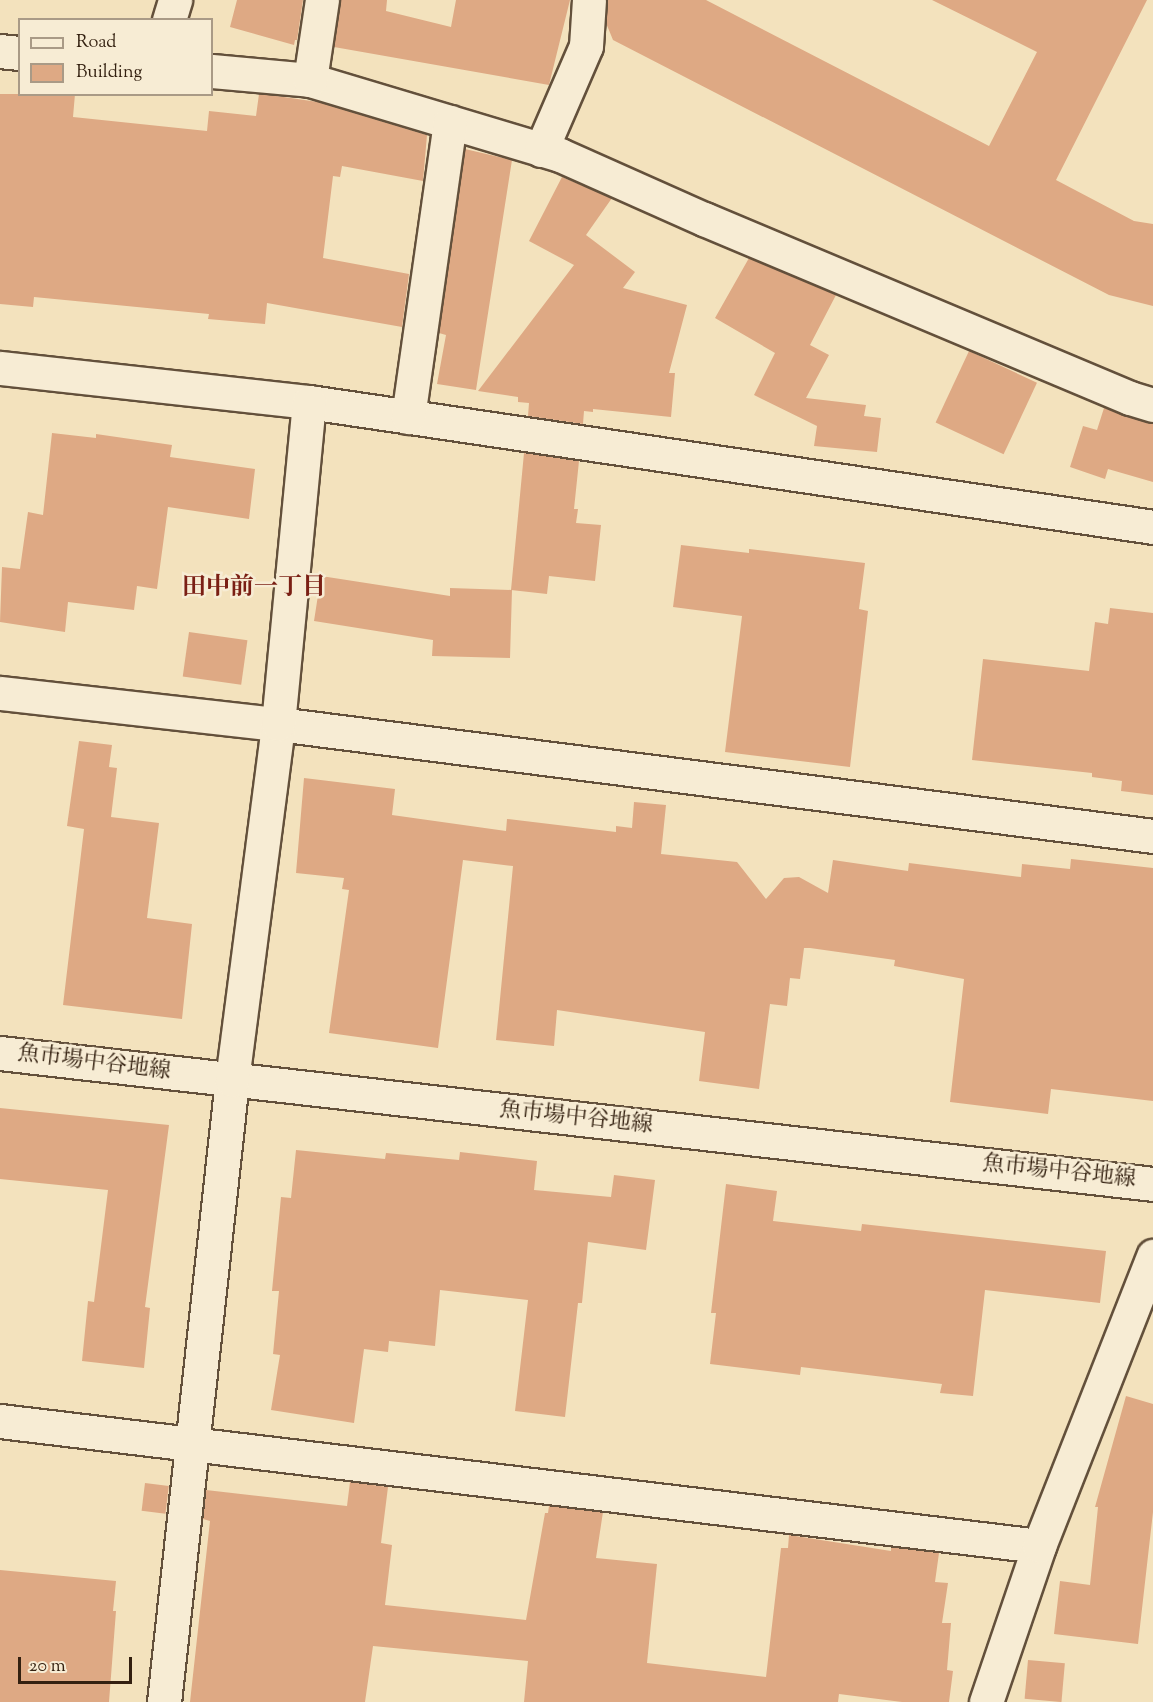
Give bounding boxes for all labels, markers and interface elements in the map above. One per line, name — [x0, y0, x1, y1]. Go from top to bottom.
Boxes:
legend — [18, 18, 213, 96]
text: Road — [76, 30, 116, 56]
text: Building — [76, 60, 142, 86]
district label: 田中前一丁目 — [182, 575, 326, 603]
street label: 魚市場中谷地線 — [16, 1042, 172, 1086]
street label: 魚市場中谷地線 — [498, 1098, 654, 1140]
street label: 魚市場中谷地線 — [981, 1152, 1137, 1194]
scale bar — [21, 1645, 135, 1683]
text: 20 m — [29, 1654, 66, 1680]

